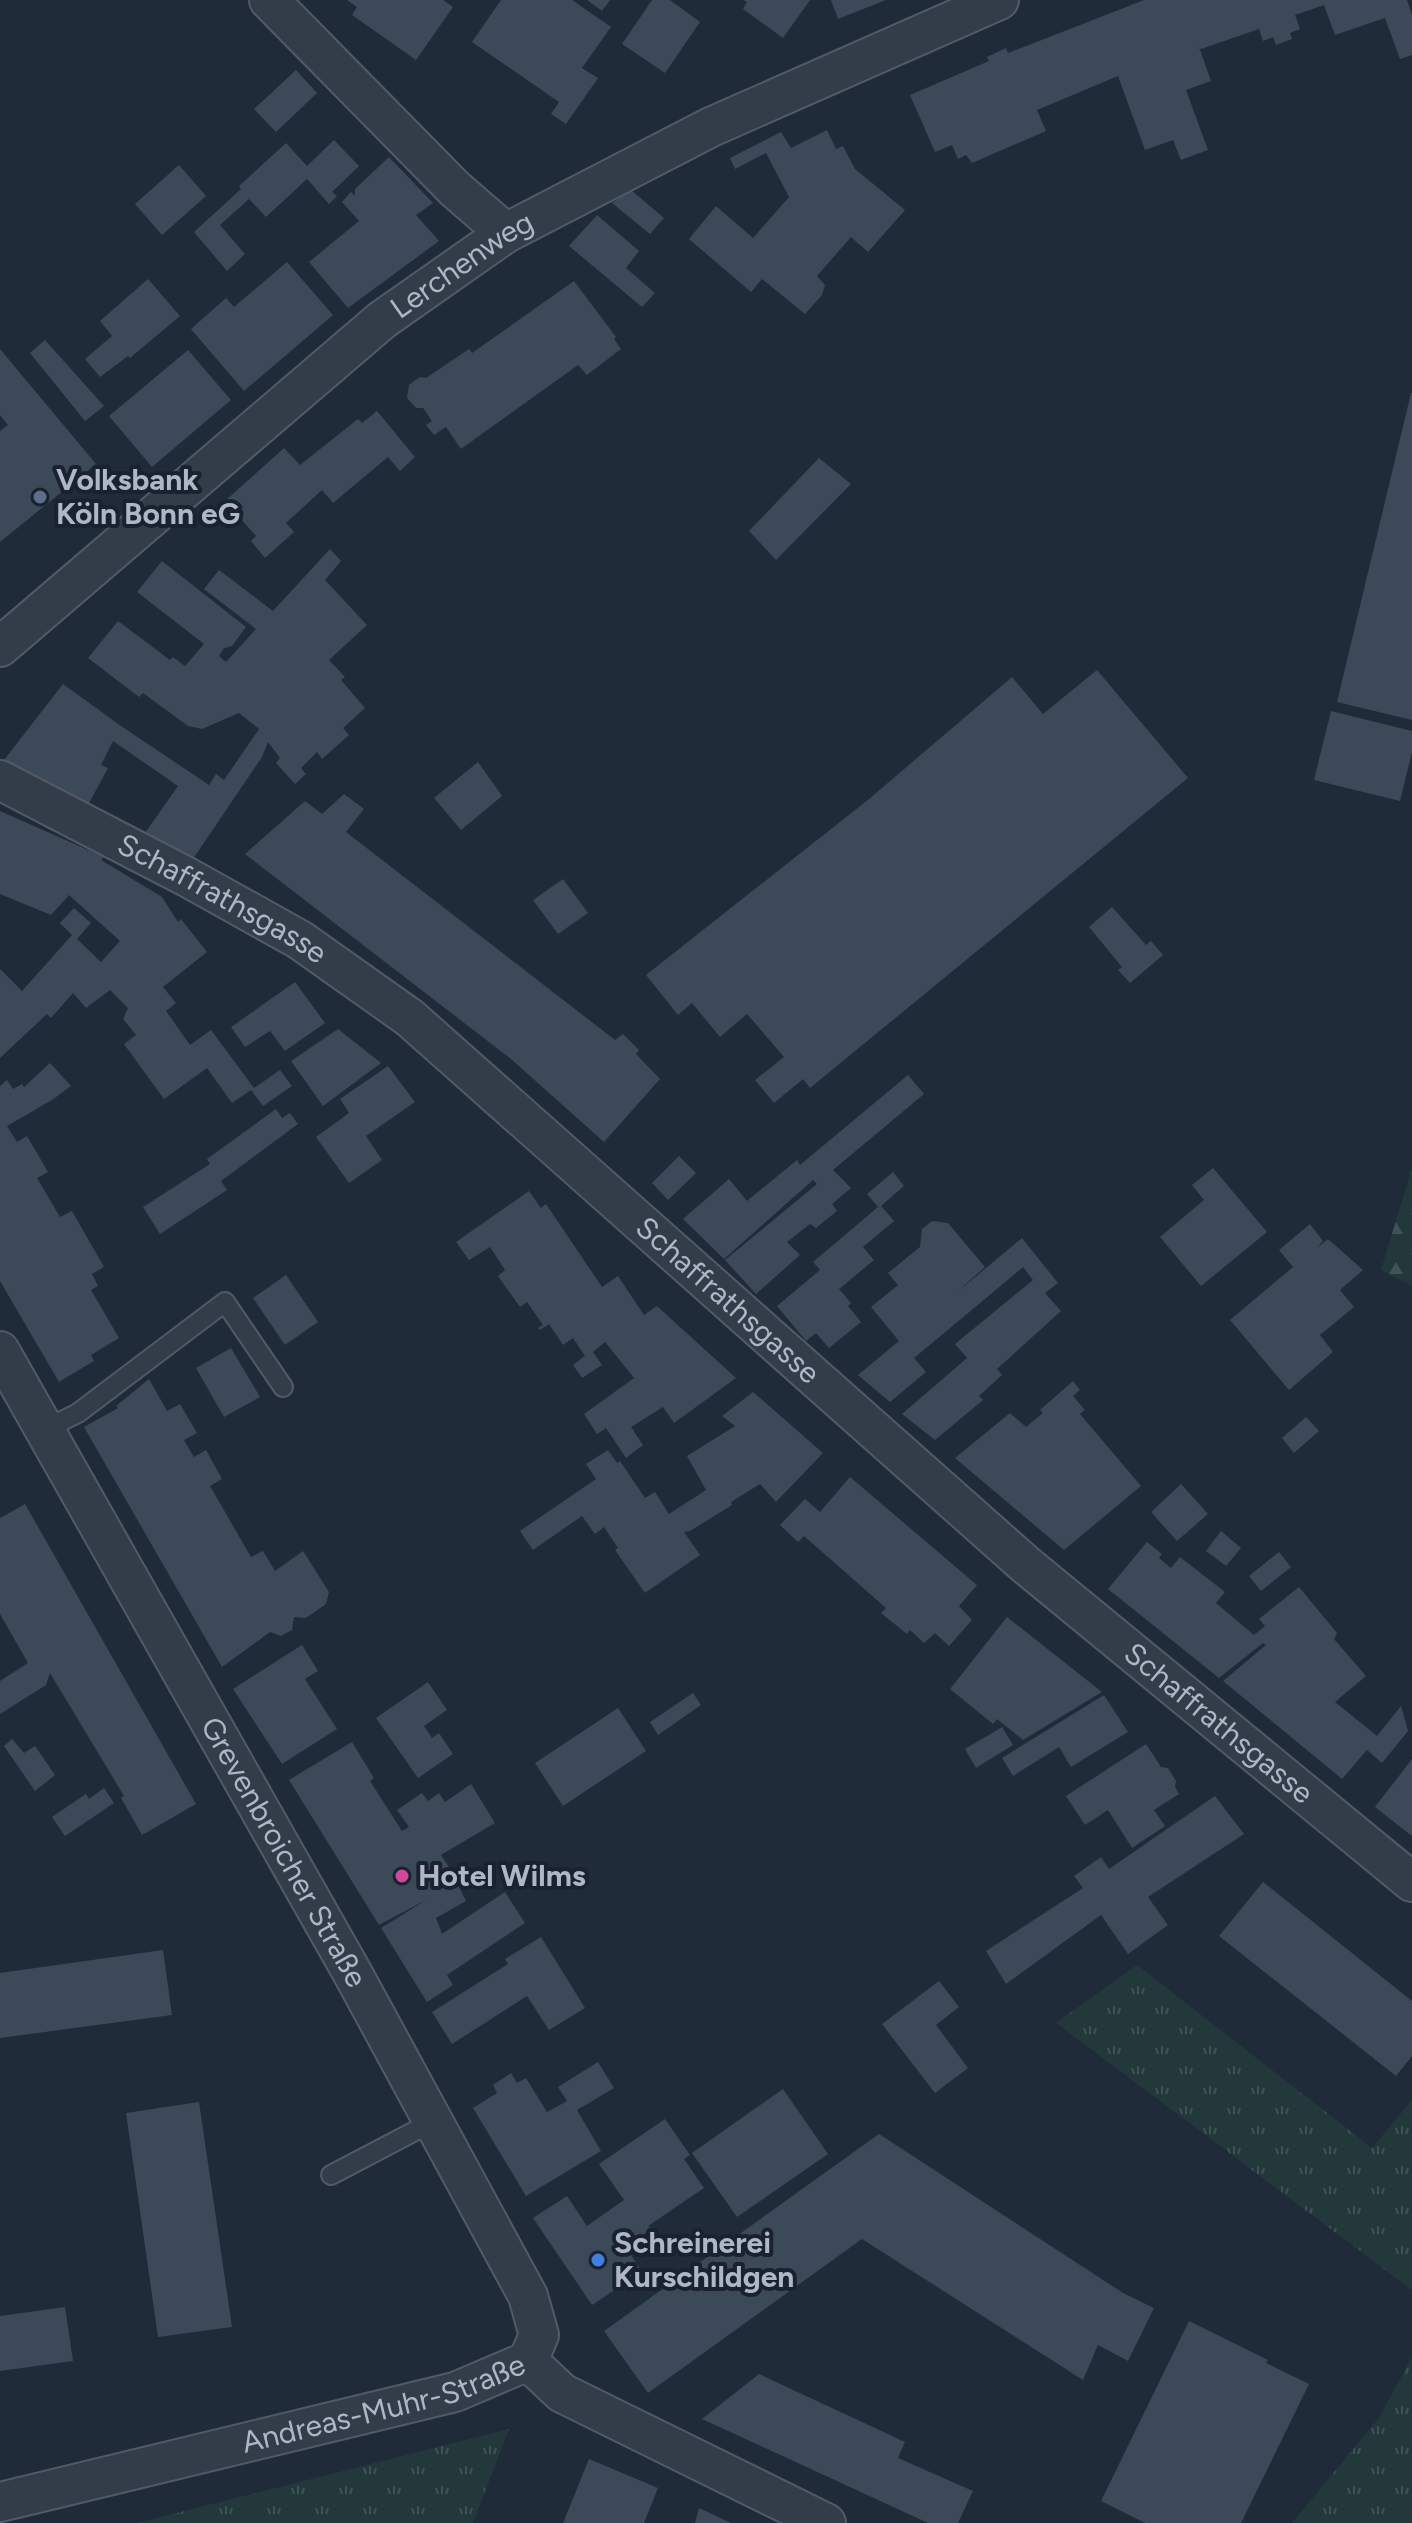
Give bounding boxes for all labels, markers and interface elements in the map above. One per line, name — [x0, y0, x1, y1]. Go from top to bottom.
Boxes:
street label: Lerchenweg — [383, 203, 539, 326]
place label: Volksbank Köln Bonn eG — [56, 461, 240, 532]
marker: Volksbank Köln Bonn eG — [31, 488, 49, 506]
street label: Schaffrathsgasse — [112, 825, 334, 971]
street label: Schaffrathsgasse — [629, 1208, 828, 1391]
street label: Schaffrathsgasse — [1117, 1634, 1321, 1811]
street label: Grevenbroicher Straße — [193, 1710, 376, 1993]
place label: Hotel Wilms — [418, 1857, 586, 1894]
marker: Hotel Wilms — [393, 1867, 411, 1885]
place label: Schreinerei Kurschildgen — [614, 2224, 794, 2295]
marker: Schreinerei Kurschildgen — [589, 2251, 607, 2269]
street label: Andreas-Muhr-Straße — [238, 2345, 531, 2461]

